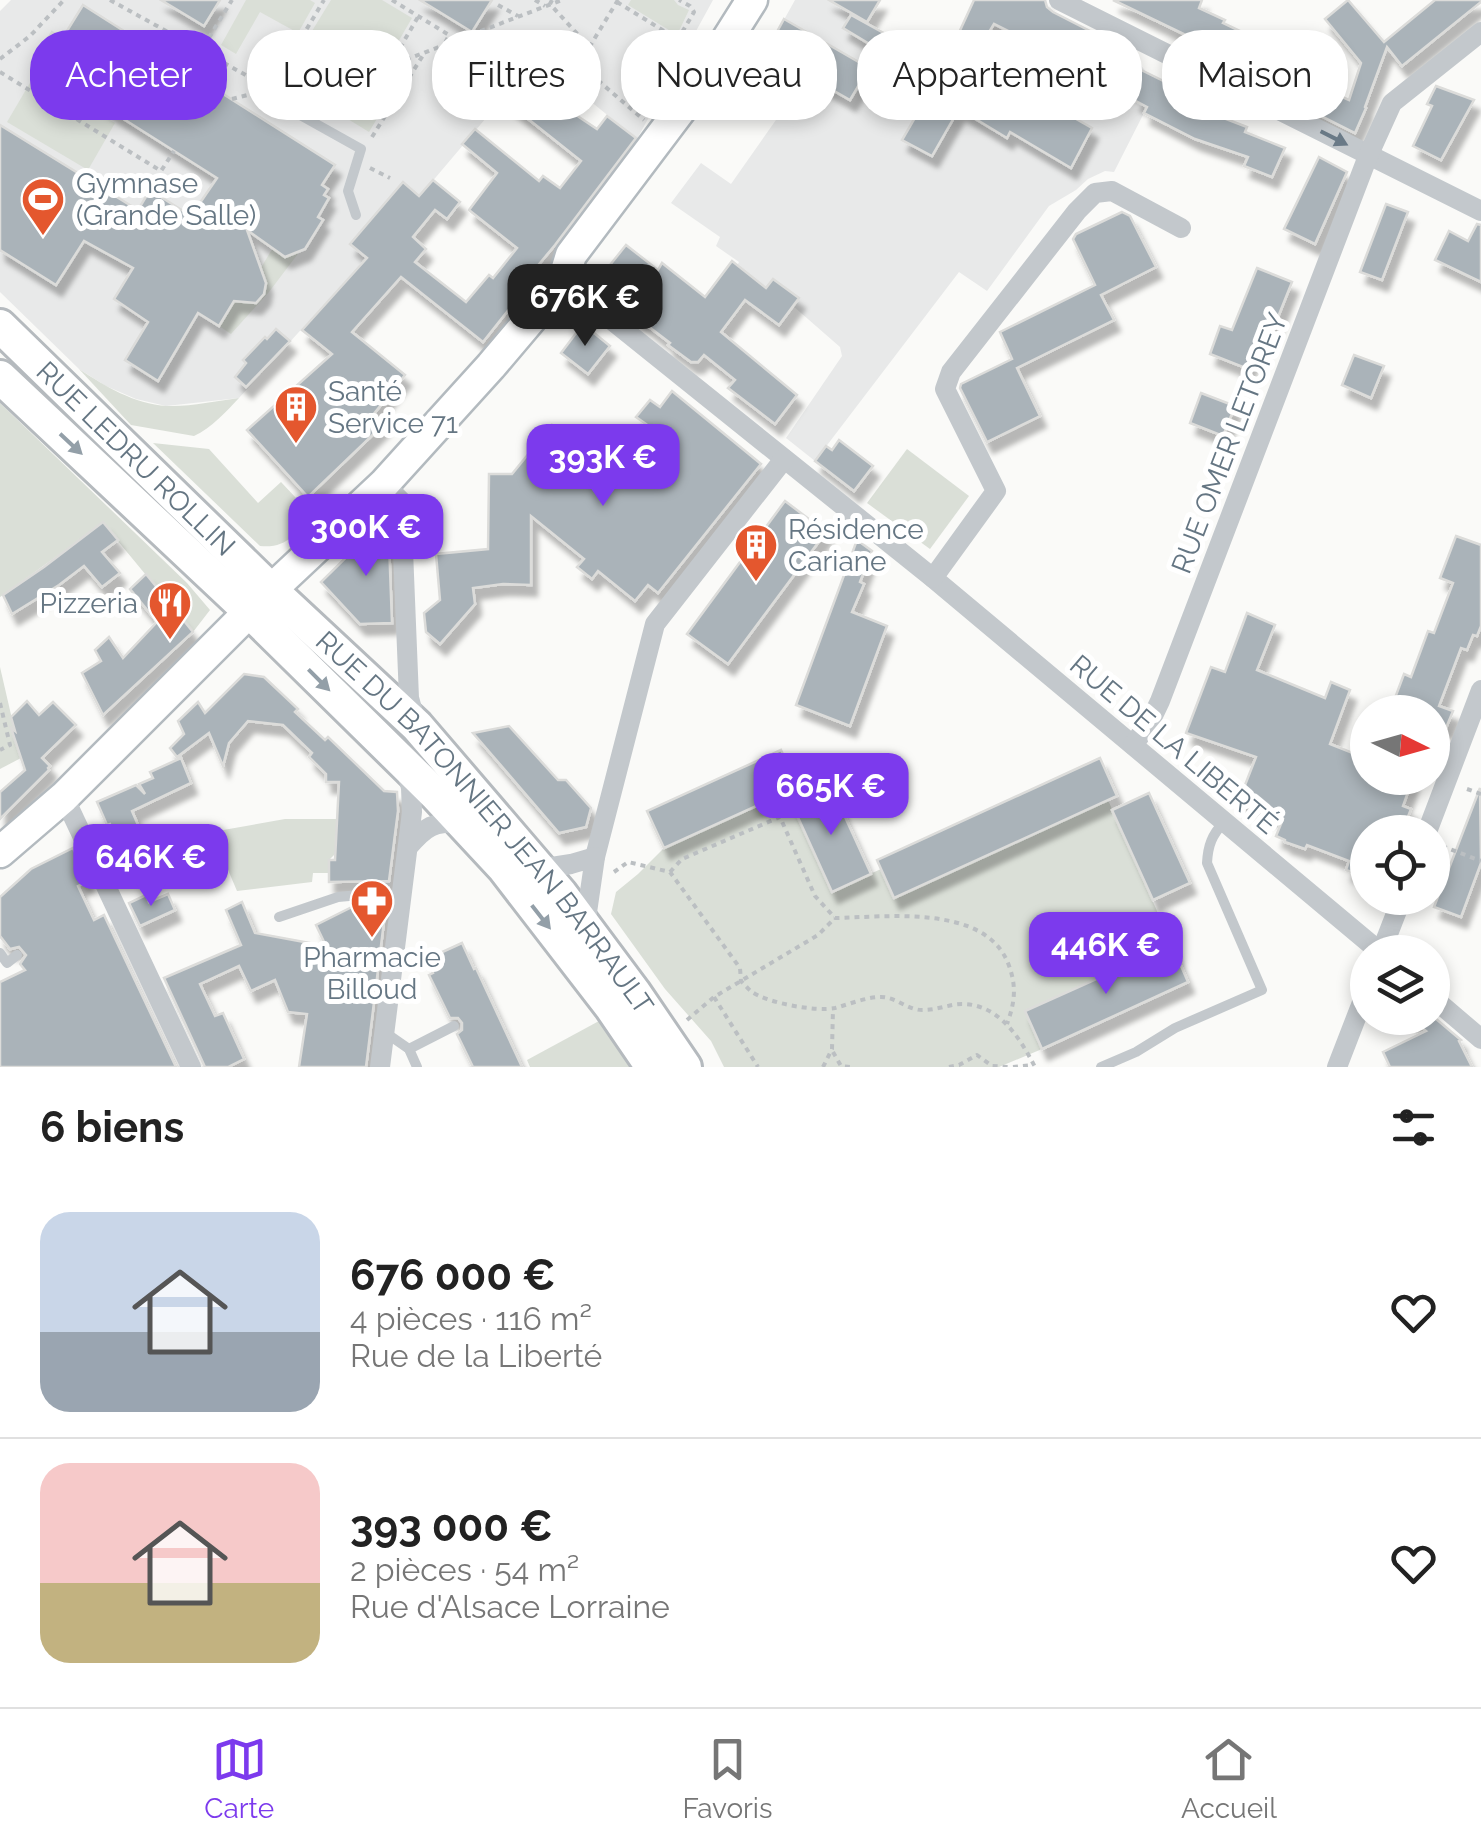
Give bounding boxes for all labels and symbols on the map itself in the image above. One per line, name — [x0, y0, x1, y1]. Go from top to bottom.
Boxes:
one-way arrow — [1319, 129, 1348, 146]
place label: Gymnase (Grande Salle) — [76, 167, 256, 232]
sports icon: Gymnase (Grande Salle) — [20, 176, 66, 237]
pin: 676K € — [504, 264, 666, 349]
street label: RUE OMER LETOREY — [1165, 308, 1294, 578]
street label: RUE LEDRU ROLLIN — [30, 355, 242, 563]
place label: Santé Service 71 — [328, 375, 458, 440]
building icon: Santé Service 71 — [273, 384, 319, 445]
pin: 393K € — [522, 424, 684, 509]
one-way arrow — [59, 432, 83, 455]
pin: 300K € — [285, 494, 447, 579]
place label: Résidence Cariane — [788, 513, 924, 578]
building icon: Résidence Cariane — [733, 522, 779, 583]
restaurant icon: Pizzeria — [147, 580, 193, 641]
place label: Pizzeria — [40, 587, 138, 620]
street label: RUE DU BATONNIER JEAN BARRAULT — [309, 624, 660, 1020]
street label: RUE DE LA LIBERTÉ — [1063, 648, 1284, 841]
one-way arrow — [307, 668, 331, 691]
north arrow — [1350, 695, 1450, 795]
pin: 665K € — [750, 753, 912, 838]
pin: 646K € — [70, 824, 232, 909]
pharmacy icon: Pharmacie Billoud — [349, 878, 395, 939]
one-way arrow — [531, 904, 551, 930]
pin: 446K € — [1025, 912, 1187, 997]
place label: Pharmacie Billoud — [303, 941, 441, 1006]

